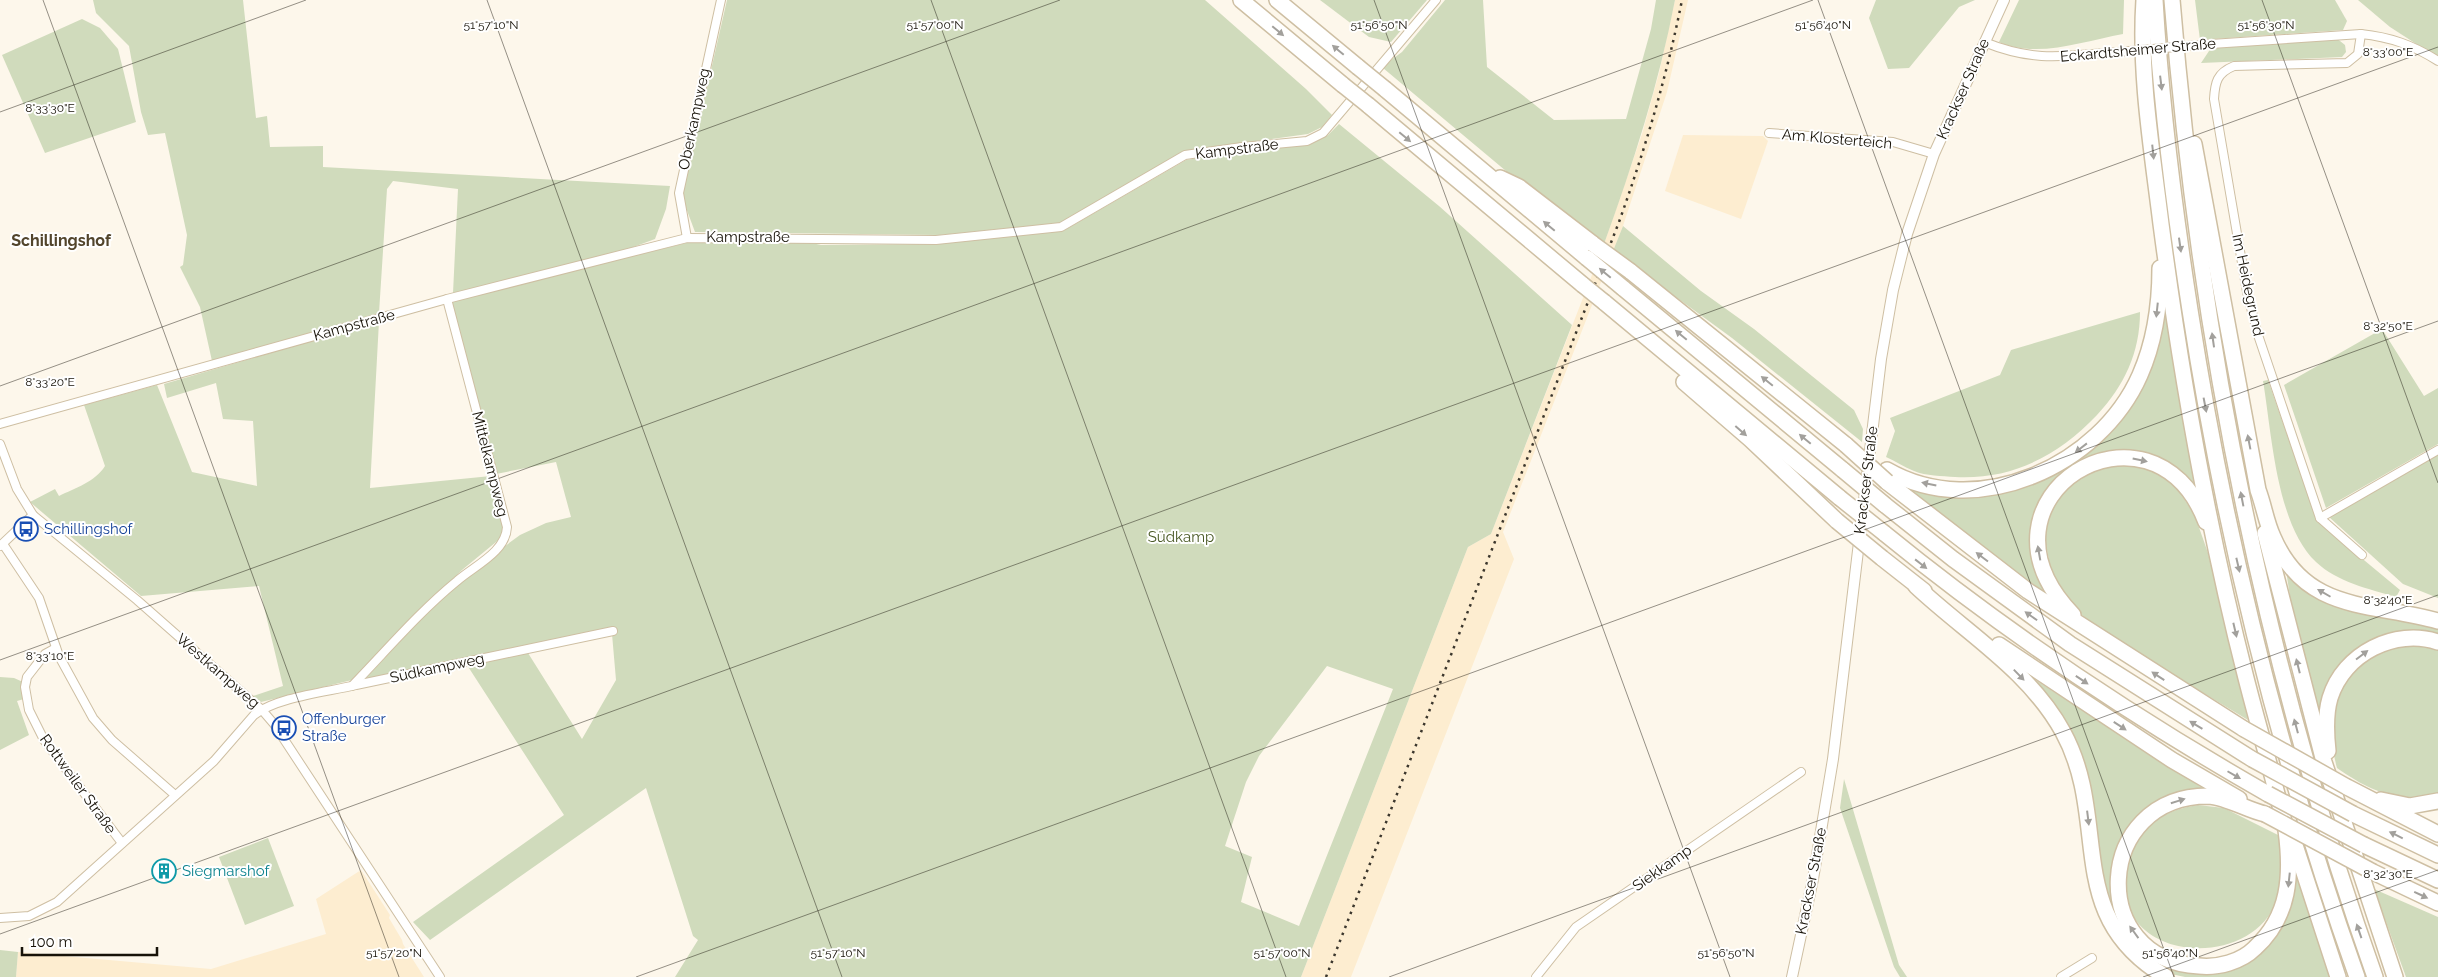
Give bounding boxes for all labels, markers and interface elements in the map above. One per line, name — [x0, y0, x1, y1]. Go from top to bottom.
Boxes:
text: 51°57'10"N — [464, 18, 518, 32]
text: 51°57'00"N — [906, 18, 964, 32]
text: 51°56'50"N — [1351, 18, 1407, 32]
text: 51°56'40"N — [1795, 18, 1851, 32]
text: 51°56'30"N — [2238, 18, 2294, 32]
one-way arrow — [1272, 26, 1285, 37]
street label: Eckardtsheimer Straße — [2059, 34, 2217, 66]
street label: Krackser Straße — [1933, 36, 1993, 142]
one-way arrow — [1332, 45, 1345, 56]
text: 8°33'00"E — [2363, 45, 2413, 59]
street label: Oberkampweg — [674, 67, 714, 171]
one-way arrow — [2157, 76, 2165, 92]
text: 8°33'30"E — [25, 101, 75, 115]
street label: Am Klosterteich — [1781, 125, 1893, 153]
one-way arrow — [1398, 131, 1411, 142]
street label: Kampstraße — [1194, 135, 1280, 163]
one-way arrow — [2149, 144, 2157, 160]
one-way arrow — [1543, 221, 1556, 232]
street label: Kampstraße — [706, 228, 790, 246]
district label: Schillingshof — [11, 231, 112, 250]
street label: Im Heidegrund — [2228, 232, 2268, 338]
one-way arrow — [2176, 237, 2184, 253]
one-way arrow — [1599, 267, 1612, 278]
one-way arrow — [2153, 302, 2161, 318]
street label: Kampstraße — [311, 305, 397, 345]
text: 8°32'50"E — [2363, 319, 2413, 333]
one-way arrow — [1674, 330, 1687, 341]
one-way arrow — [2209, 331, 2217, 347]
text: 8°33'20"E — [25, 375, 75, 389]
one-way arrow — [1761, 376, 1774, 387]
one-way arrow — [2202, 398, 2210, 414]
street label: Mittelkampweg — [468, 409, 512, 519]
one-way arrow — [1735, 425, 1747, 436]
street label: Krackser Straße — [1850, 425, 1882, 535]
one-way arrow — [1799, 434, 1812, 445]
one-way arrow — [2244, 434, 2252, 450]
one-way arrow — [2074, 443, 2088, 453]
one-way arrow — [2133, 456, 2148, 464]
one-way arrow — [1920, 480, 1936, 488]
one-way arrow — [2237, 491, 2245, 507]
bus stop icon: Schillingshof — [13, 516, 39, 542]
place label: Schillingshof — [44, 520, 134, 538]
park label: Südkamp — [1148, 528, 1214, 546]
one-way arrow — [2034, 545, 2042, 561]
one-way arrow — [1975, 552, 1989, 562]
one-way arrow — [2234, 557, 2242, 572]
one-way arrow — [1915, 559, 1928, 569]
one-way arrow — [2317, 588, 2330, 597]
text: 8°32'40"E — [2364, 593, 2412, 607]
one-way arrow — [2024, 611, 2038, 621]
one-way arrow — [2231, 623, 2239, 638]
street label: Westkampweg — [173, 630, 263, 712]
text: 8°33'10"E — [26, 649, 74, 663]
street label: Südkampweg — [388, 649, 486, 687]
one-way arrow — [2355, 650, 2368, 661]
one-way arrow — [2294, 658, 2302, 673]
one-way arrow — [2013, 669, 2025, 681]
one-way arrow — [2151, 671, 2165, 680]
one-way arrow — [2075, 675, 2088, 684]
place label: Offenburger Straße — [302, 710, 387, 745]
bus stop icon: Offenburger Straße — [271, 715, 297, 741]
one-way arrow — [2291, 718, 2299, 733]
one-way arrow — [2189, 720, 2202, 729]
one-way arrow — [2113, 722, 2127, 731]
street label: Rottweiler Straße — [36, 731, 120, 837]
one-way arrow — [2228, 770, 2241, 779]
one-way arrow — [2171, 797, 2186, 805]
one-way arrow — [2084, 810, 2092, 826]
street label: Krackser Straße — [1792, 826, 1830, 936]
one-way arrow — [2389, 830, 2403, 838]
street label: Siekkamp — [1629, 841, 1695, 895]
building icon: Siegmarshof — [151, 858, 177, 884]
place label: Siegmarshof — [182, 862, 270, 880]
text: 8°32'30"E — [2363, 867, 2413, 881]
one-way arrow — [2285, 873, 2293, 889]
one-way arrow — [2414, 891, 2428, 899]
one-way arrow — [2354, 923, 2362, 938]
scale bar — [22, 924, 158, 956]
one-way arrow — [2129, 925, 2139, 939]
text: 100 m — [30, 933, 72, 951]
text: 51°57'20"N — [366, 946, 422, 960]
text: 51°57'10"N — [811, 946, 865, 960]
text: 51°57'00"N — [1253, 946, 1311, 960]
text: 51°56'50"N — [1698, 946, 1754, 960]
text: 51°56'40"N — [2142, 946, 2198, 960]

